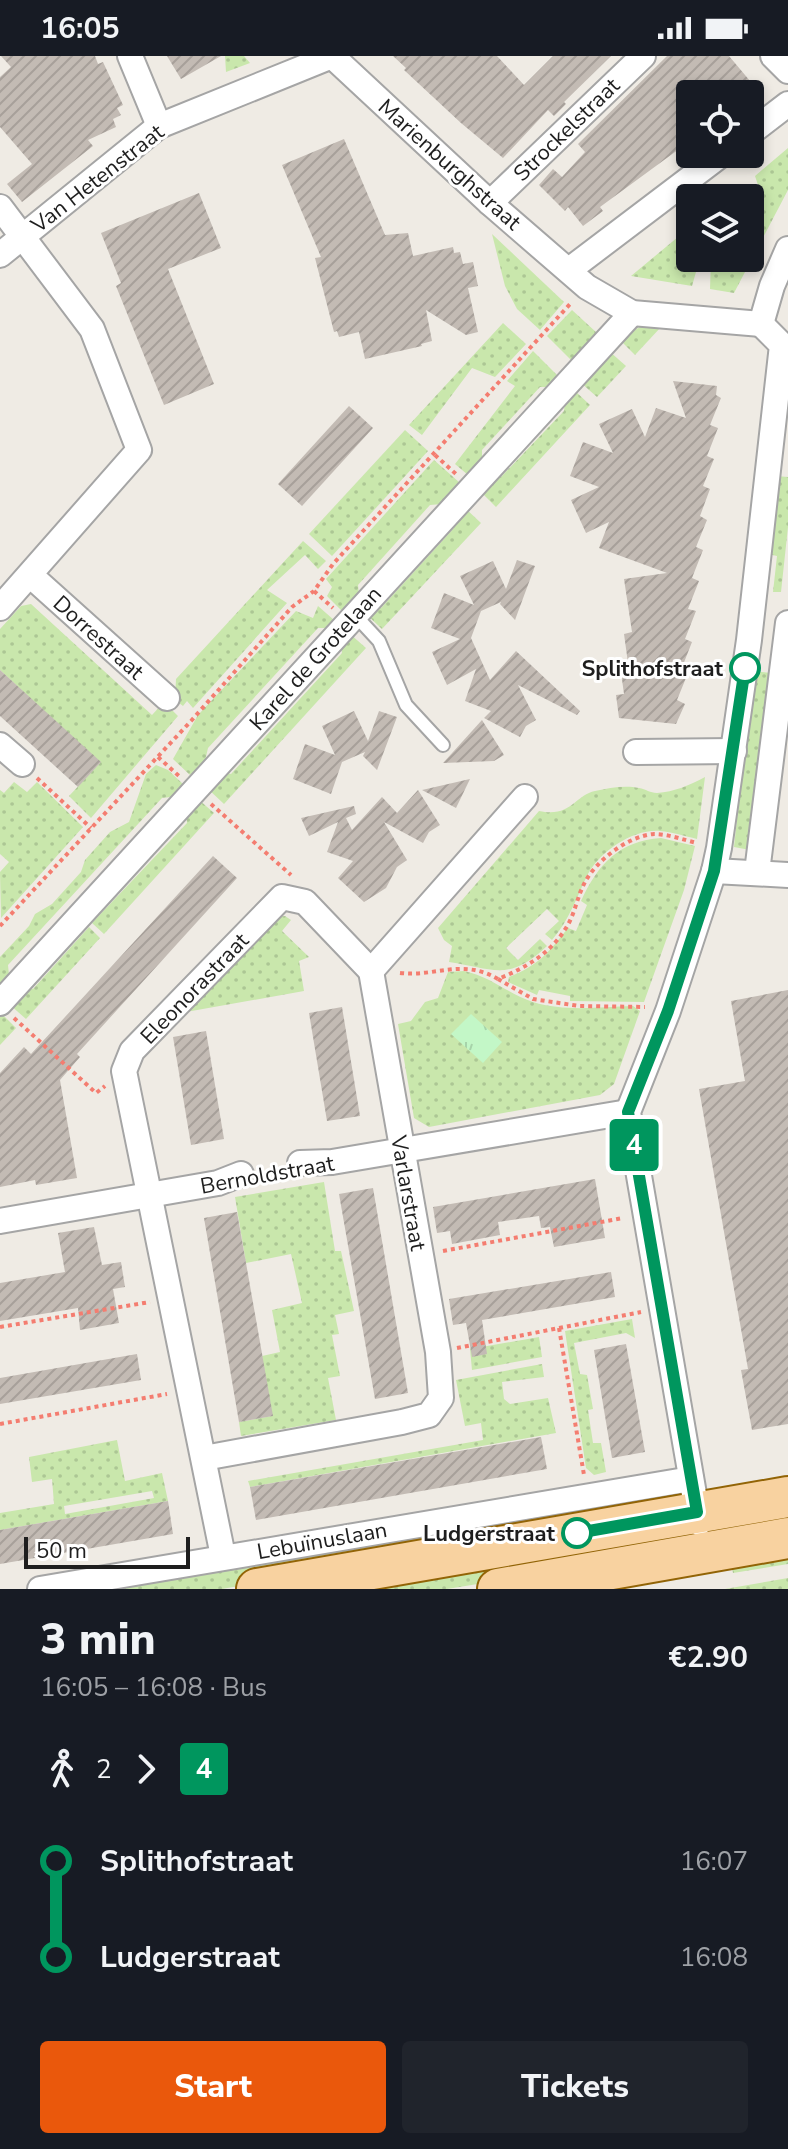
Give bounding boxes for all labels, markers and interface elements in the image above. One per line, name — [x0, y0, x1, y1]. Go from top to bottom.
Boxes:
text: 16:05 — [40, 8, 119, 49]
street label: Strockelstraat — [507, 71, 627, 188]
map controls — [676, 80, 764, 272]
button: locate — [676, 80, 764, 168]
street label: Marienburghstraat — [371, 92, 528, 237]
street label: Van Hetenstraat — [24, 117, 170, 241]
button: layers — [676, 184, 764, 272]
street label: Karel de Grotelaan — [243, 580, 389, 737]
street label: Dorrestraat — [46, 589, 151, 687]
marker: Splithofstraat — [730, 653, 760, 683]
place label: Splithofstraat — [581, 654, 724, 684]
street label: Eleonorastraat — [134, 926, 256, 1051]
line badge: 4 — [608, 1119, 660, 1171]
text: 4 — [626, 1126, 642, 1164]
street label: Varlarstraat — [383, 1132, 433, 1253]
street label: Bernoldstraat — [198, 1148, 337, 1202]
street label: Lebuïnuslaan — [255, 1515, 390, 1567]
marker: Ludgerstraat — [562, 1518, 592, 1548]
place label: Ludgerstraat — [423, 1519, 556, 1549]
scale bar — [24, 1533, 190, 1569]
text: 50 m — [36, 1536, 87, 1566]
text: 3 min — [40, 1610, 156, 1670]
text: €2.90 — [669, 1637, 748, 1678]
text: 16:05 – 16:08 · Bus — [40, 1670, 267, 1705]
icon: walk — [40, 1747, 84, 1791]
icon: forward — [124, 1747, 168, 1791]
text: 4 — [196, 1750, 212, 1788]
text: 2 — [96, 1752, 112, 1787]
text: Splithofstraat — [100, 1841, 293, 1882]
text: 16:07 — [680, 1844, 748, 1879]
text: Ludgerstraat — [100, 1937, 280, 1978]
text: 16:08 — [680, 1940, 748, 1975]
button: Start — [40, 2041, 386, 2133]
button: Tickets — [402, 2041, 748, 2133]

